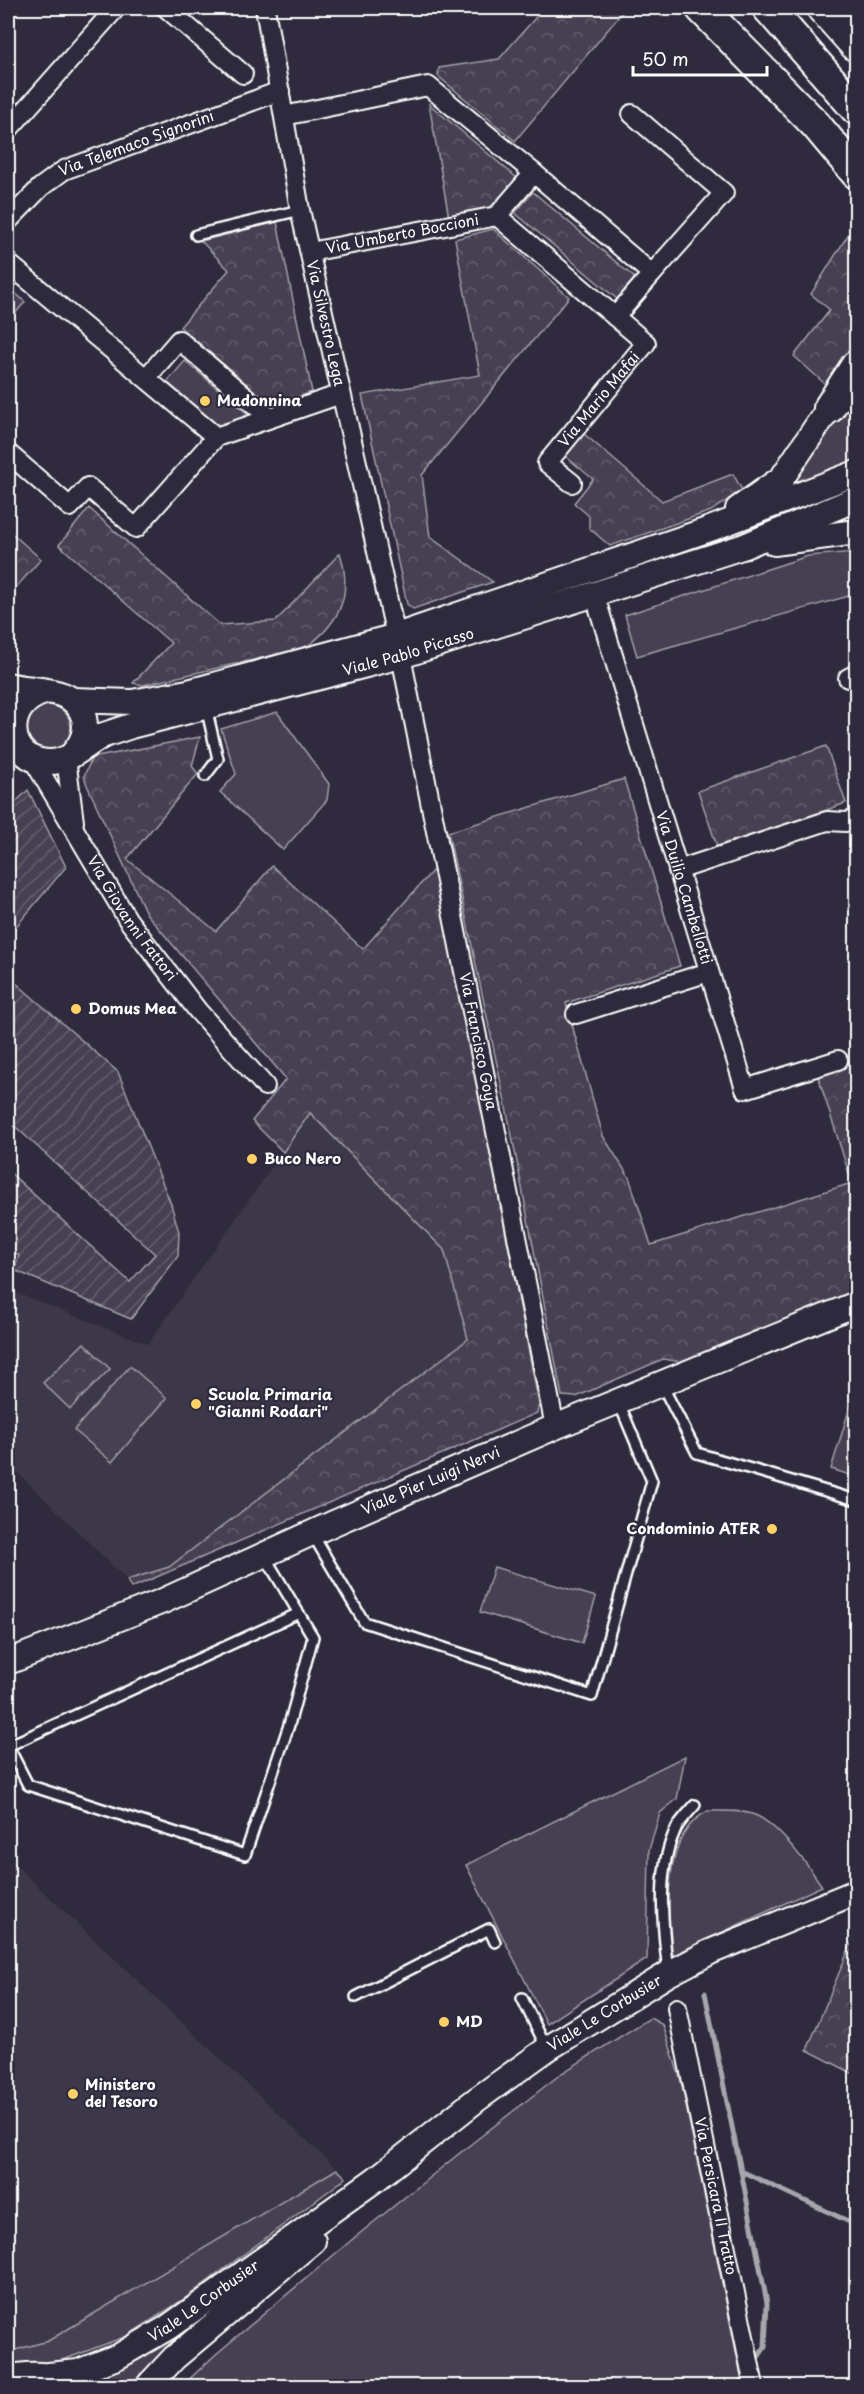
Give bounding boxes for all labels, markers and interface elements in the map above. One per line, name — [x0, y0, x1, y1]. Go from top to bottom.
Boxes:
scale bar — [633, 39, 766, 77]
text: 50 m — [642, 45, 689, 72]
street label: Via Telemaco Signorini — [55, 103, 217, 181]
street label: Via Umberto Boccioni — [324, 207, 481, 259]
street label: Via Silvestro Lega — [302, 258, 352, 388]
street label: Via Mario Mafai — [552, 346, 645, 452]
place label: Madonnina — [217, 388, 302, 411]
marker: Madonnina — [198, 394, 212, 408]
street label: Viale Pablo Picasso — [340, 620, 477, 681]
street label: Via Duilio Cambellotti — [651, 808, 719, 967]
street label: Via Giovanni Fattori — [82, 851, 184, 985]
street label: Via Francisco Goya — [454, 970, 505, 1113]
place label: Domus Mea — [88, 996, 177, 1019]
marker: Domus Mea — [69, 1002, 83, 1016]
place label: Buco Nero — [264, 1146, 341, 1169]
marker: Buco Nero — [245, 1152, 259, 1166]
place label: Scuola Primaria "Gianni Rodari" — [208, 1382, 333, 1422]
marker: Scuola Primaria "Gianni Rodari" — [189, 1397, 203, 1411]
street label: Viale Pier Luigi Nervi — [357, 1439, 503, 1520]
place label: Condominio ATER — [626, 1516, 760, 1539]
marker: Condominio ATER — [765, 1522, 779, 1536]
street label: Viale Le Corbusier — [542, 1968, 666, 2056]
place label: MD — [456, 2009, 483, 2032]
marker: MD — [437, 2015, 451, 2029]
place label: Ministero del Tesoro — [85, 2072, 158, 2112]
marker: Ministero del Tesoro — [66, 2087, 80, 2101]
street label: Via Persicara II Tratto — [690, 2115, 744, 2277]
street label: Viale Le Corbusier — [143, 2253, 263, 2347]

